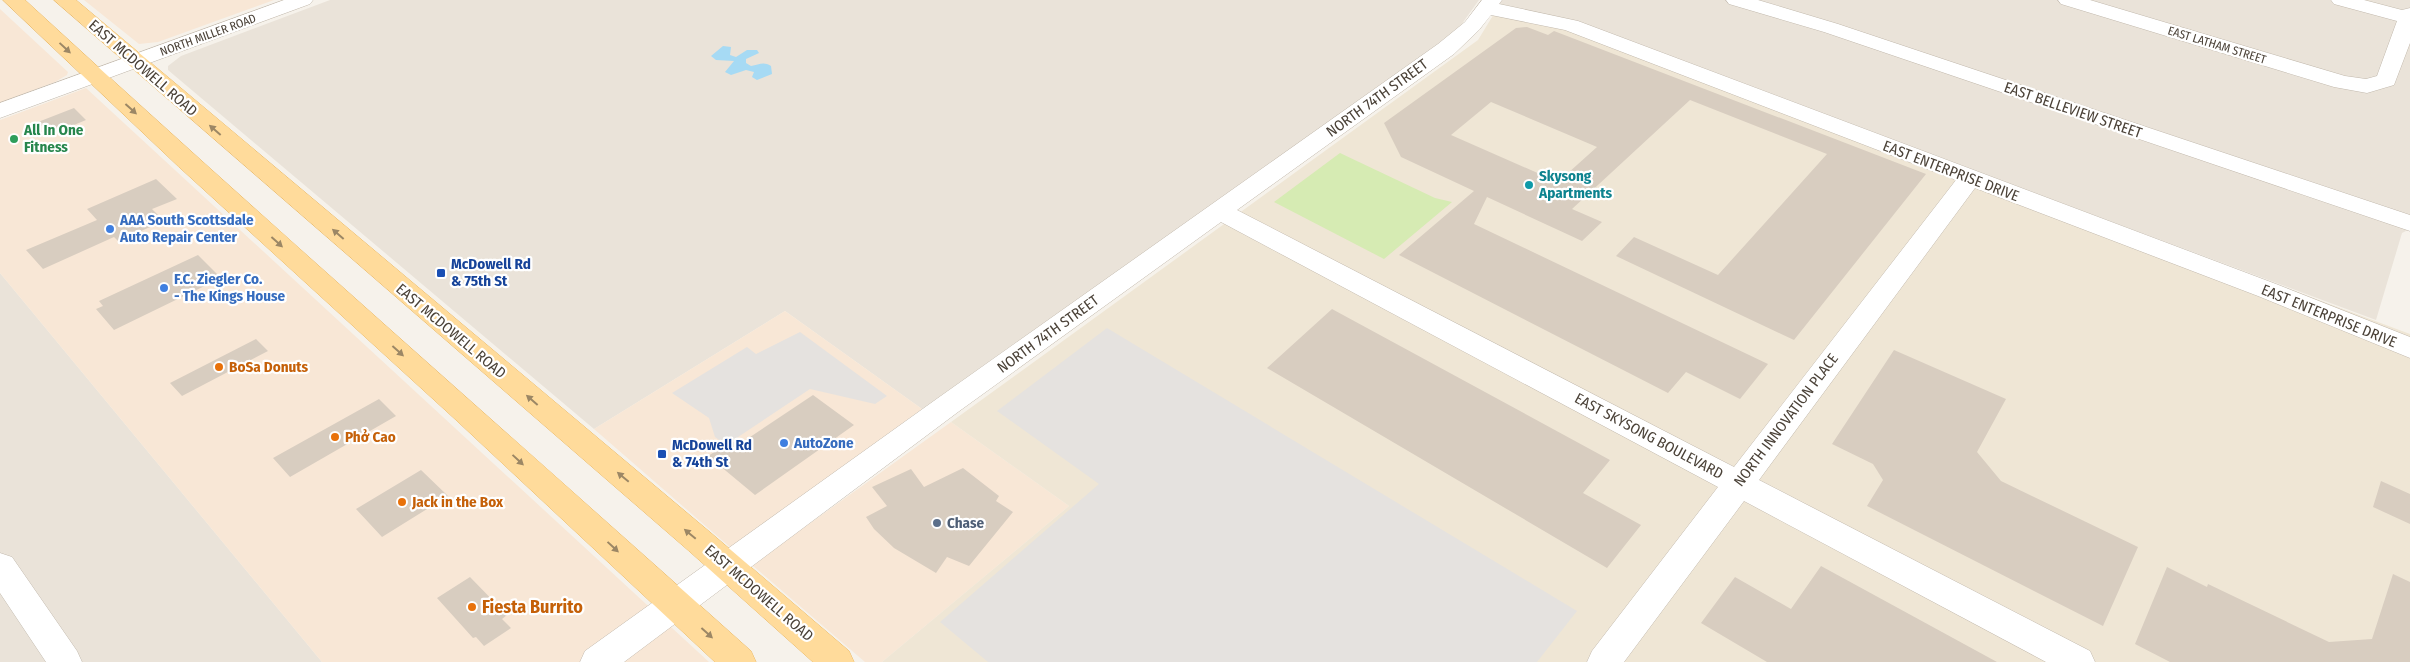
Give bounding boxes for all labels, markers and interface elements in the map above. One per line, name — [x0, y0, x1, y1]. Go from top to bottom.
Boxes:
street label: NORTH MILLER ROAD — [158, 11, 258, 59]
street label: EAST MCDOWELL ROAD — [85, 16, 201, 120]
street label: EAST LATHAM STREET — [2166, 23, 2268, 67]
one-way arrow — [58, 42, 70, 54]
street label: NORTH 74TH STREET — [1323, 55, 1431, 141]
street label: EAST BELLEVIEW STREET — [2002, 78, 2144, 142]
one-way arrow — [125, 103, 137, 115]
place label: All In One Fitness — [23, 121, 84, 156]
one-way arrow — [209, 124, 222, 135]
marker: All In One Fitness — [8, 133, 20, 145]
street label: EAST ENTERPRISE DRIVE — [1880, 137, 2022, 205]
place label: Skysong Apartments — [1538, 167, 1613, 202]
marker: Skysong Apartments — [1523, 179, 1535, 191]
place label: AAA South Scottsdale Auto Repair Center — [119, 211, 254, 246]
marker: AAA South Scottsdale Auto Repair Center — [104, 223, 116, 235]
one-way arrow — [332, 229, 345, 240]
one-way arrow — [271, 236, 283, 248]
place label: McDowell Rd & 75th St — [451, 255, 531, 290]
marker: McDowell Rd & 75th St — [435, 267, 447, 279]
place label: F.C. Ziegler Co. - The Kings House — [174, 270, 286, 305]
street label: EAST MCDOWELL ROAD — [392, 280, 510, 382]
street label: EAST ENTERPRISE DRIVE — [2259, 281, 2399, 351]
marker: F.C. Ziegler Co. - The Kings House — [158, 282, 170, 294]
street label: NORTH 74TH STREET — [994, 291, 1102, 377]
one-way arrow — [391, 345, 404, 356]
street label: NORTH INNOVATION PLACE — [1730, 350, 1842, 490]
place label: BoSa Donuts — [229, 358, 309, 376]
marker: BoSa Donuts — [213, 361, 225, 373]
street label: EAST SKYSONG BOULEVARD — [1572, 389, 1726, 483]
one-way arrow — [527, 394, 539, 406]
place label: Phở Cao — [345, 428, 396, 446]
marker: Phở Cao — [329, 431, 341, 443]
place label: AutoZone — [793, 434, 854, 452]
place label: McDowell Rd & 74th St — [672, 436, 752, 471]
marker: AutoZone — [778, 437, 790, 449]
marker: McDowell Rd & 74th St — [656, 448, 668, 460]
one-way arrow — [512, 454, 524, 466]
one-way arrow — [617, 472, 630, 483]
place label: Jack in the Box — [411, 493, 504, 511]
marker: Jack in the Box — [396, 496, 408, 508]
place label: Chase — [947, 514, 985, 532]
marker: Chase — [931, 517, 943, 529]
one-way arrow — [684, 528, 697, 539]
one-way arrow — [606, 541, 618, 553]
street label: EAST MCDOWELL ROAD — [701, 541, 817, 645]
place label: Fiesta Burrito — [482, 596, 583, 618]
marker: Fiesta Burrito — [466, 601, 478, 613]
one-way arrow — [701, 628, 714, 639]

